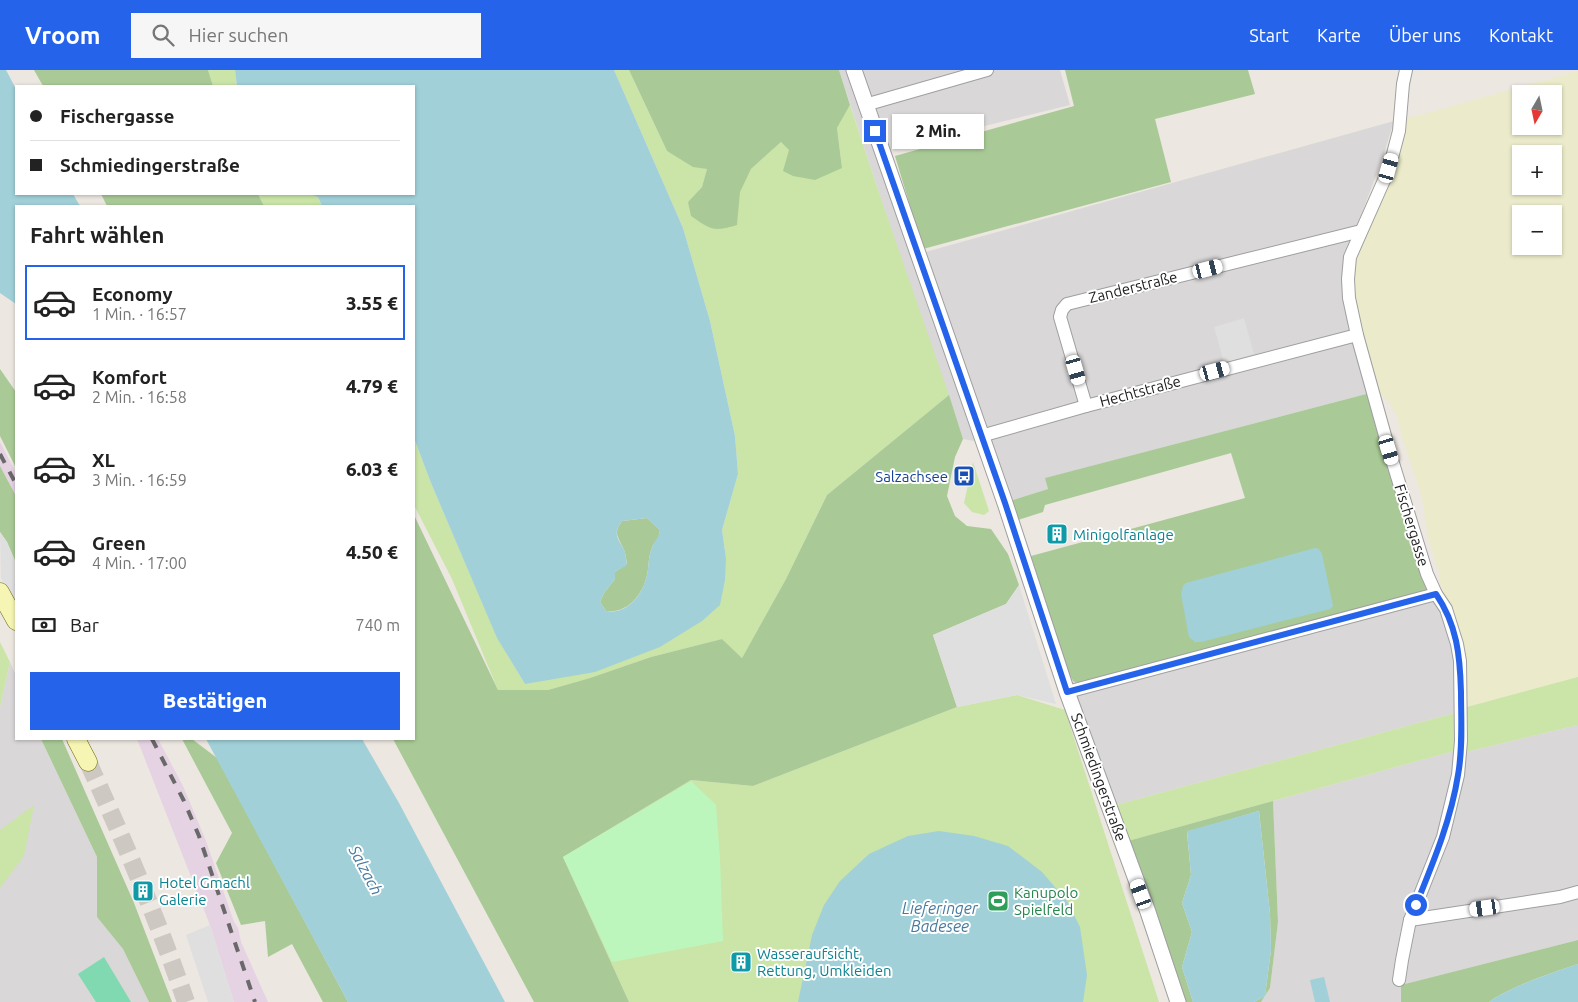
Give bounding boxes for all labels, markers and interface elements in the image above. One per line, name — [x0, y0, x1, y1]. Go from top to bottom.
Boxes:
search box — [131, 13, 481, 58]
icon: search — [149, 21, 177, 49]
text: Vroom — [25, 22, 101, 49]
text: Hier suchen — [189, 24, 289, 46]
text: Start — [1249, 25, 1289, 45]
text: Karte — [1317, 25, 1361, 45]
text: Über uns — [1389, 25, 1461, 45]
text: Kontakt — [1489, 25, 1553, 45]
north arrow — [1512, 85, 1562, 135]
map controls — [1512, 85, 1562, 255]
text: Fischergasse — [60, 105, 174, 127]
callout: 2 Min. — [892, 114, 985, 148]
route end — [864, 120, 886, 142]
text: 2 Min. — [915, 122, 961, 140]
button: + — [1512, 145, 1562, 195]
car — [1377, 152, 1400, 184]
text: Schmiedingerstraße — [60, 154, 240, 176]
button: − — [1512, 205, 1562, 255]
text: Fahrt wählen — [30, 222, 164, 247]
car — [1191, 258, 1224, 280]
street label: Zanderstraße — [1087, 268, 1179, 306]
icon: car — [32, 280, 77, 325]
text: Economy — [92, 283, 173, 305]
text: 3.55 € — [346, 292, 398, 314]
text: 1 Min. · 16:57 — [92, 305, 187, 323]
car — [1064, 354, 1087, 386]
car — [1198, 360, 1231, 382]
icon: car — [32, 363, 77, 408]
text: Komfort — [92, 366, 167, 388]
street label: Hechtstraße — [1098, 372, 1182, 410]
text: 4.79 € — [346, 375, 398, 397]
text: 2 Min. · 16:58 — [92, 388, 187, 406]
car — [1377, 433, 1400, 467]
icon: car — [32, 446, 77, 491]
text: XL — [92, 449, 115, 471]
text: 6.03 € — [346, 458, 398, 480]
bus stop icon: Salzachsee — [952, 464, 976, 488]
place label: Salzachsee — [875, 468, 948, 485]
text: 3 Min. · 16:59 — [92, 471, 187, 489]
street label: Fischergasse — [1391, 482, 1433, 568]
building icon: Minigolfanlage — [1045, 522, 1069, 546]
place label: Minigolfanlage — [1073, 526, 1174, 543]
icon: car — [32, 529, 77, 574]
text: Green — [92, 532, 146, 554]
text: 4.50 € — [346, 541, 398, 563]
text: 4 Min. · 17:00 — [92, 554, 187, 572]
icon: cash — [30, 611, 58, 639]
text: Bar — [70, 614, 99, 636]
text: 740 m — [355, 616, 400, 634]
button: Bestätigen — [30, 672, 400, 730]
street label: Schmiedingerstraße — [1068, 711, 1130, 843]
water label: Salzach — [345, 841, 387, 898]
place label: Hotel Gmachl Galerie — [159, 874, 250, 908]
car — [1128, 877, 1153, 911]
building icon: Hotel Gmachl Galerie — [131, 879, 155, 903]
place label: Kanupolo Spielfeld — [1014, 884, 1078, 918]
sports icon: Kanupolo Spielfeld — [986, 889, 1010, 913]
route start — [1405, 894, 1427, 916]
car — [1469, 898, 1500, 918]
water label: Lieferinger Badesee — [902, 899, 979, 935]
place label: Wasseraufsicht, Rettung, Umkleiden — [757, 945, 892, 979]
building icon: Wasseraufsicht, Rettung, Umkleiden — [729, 950, 753, 974]

